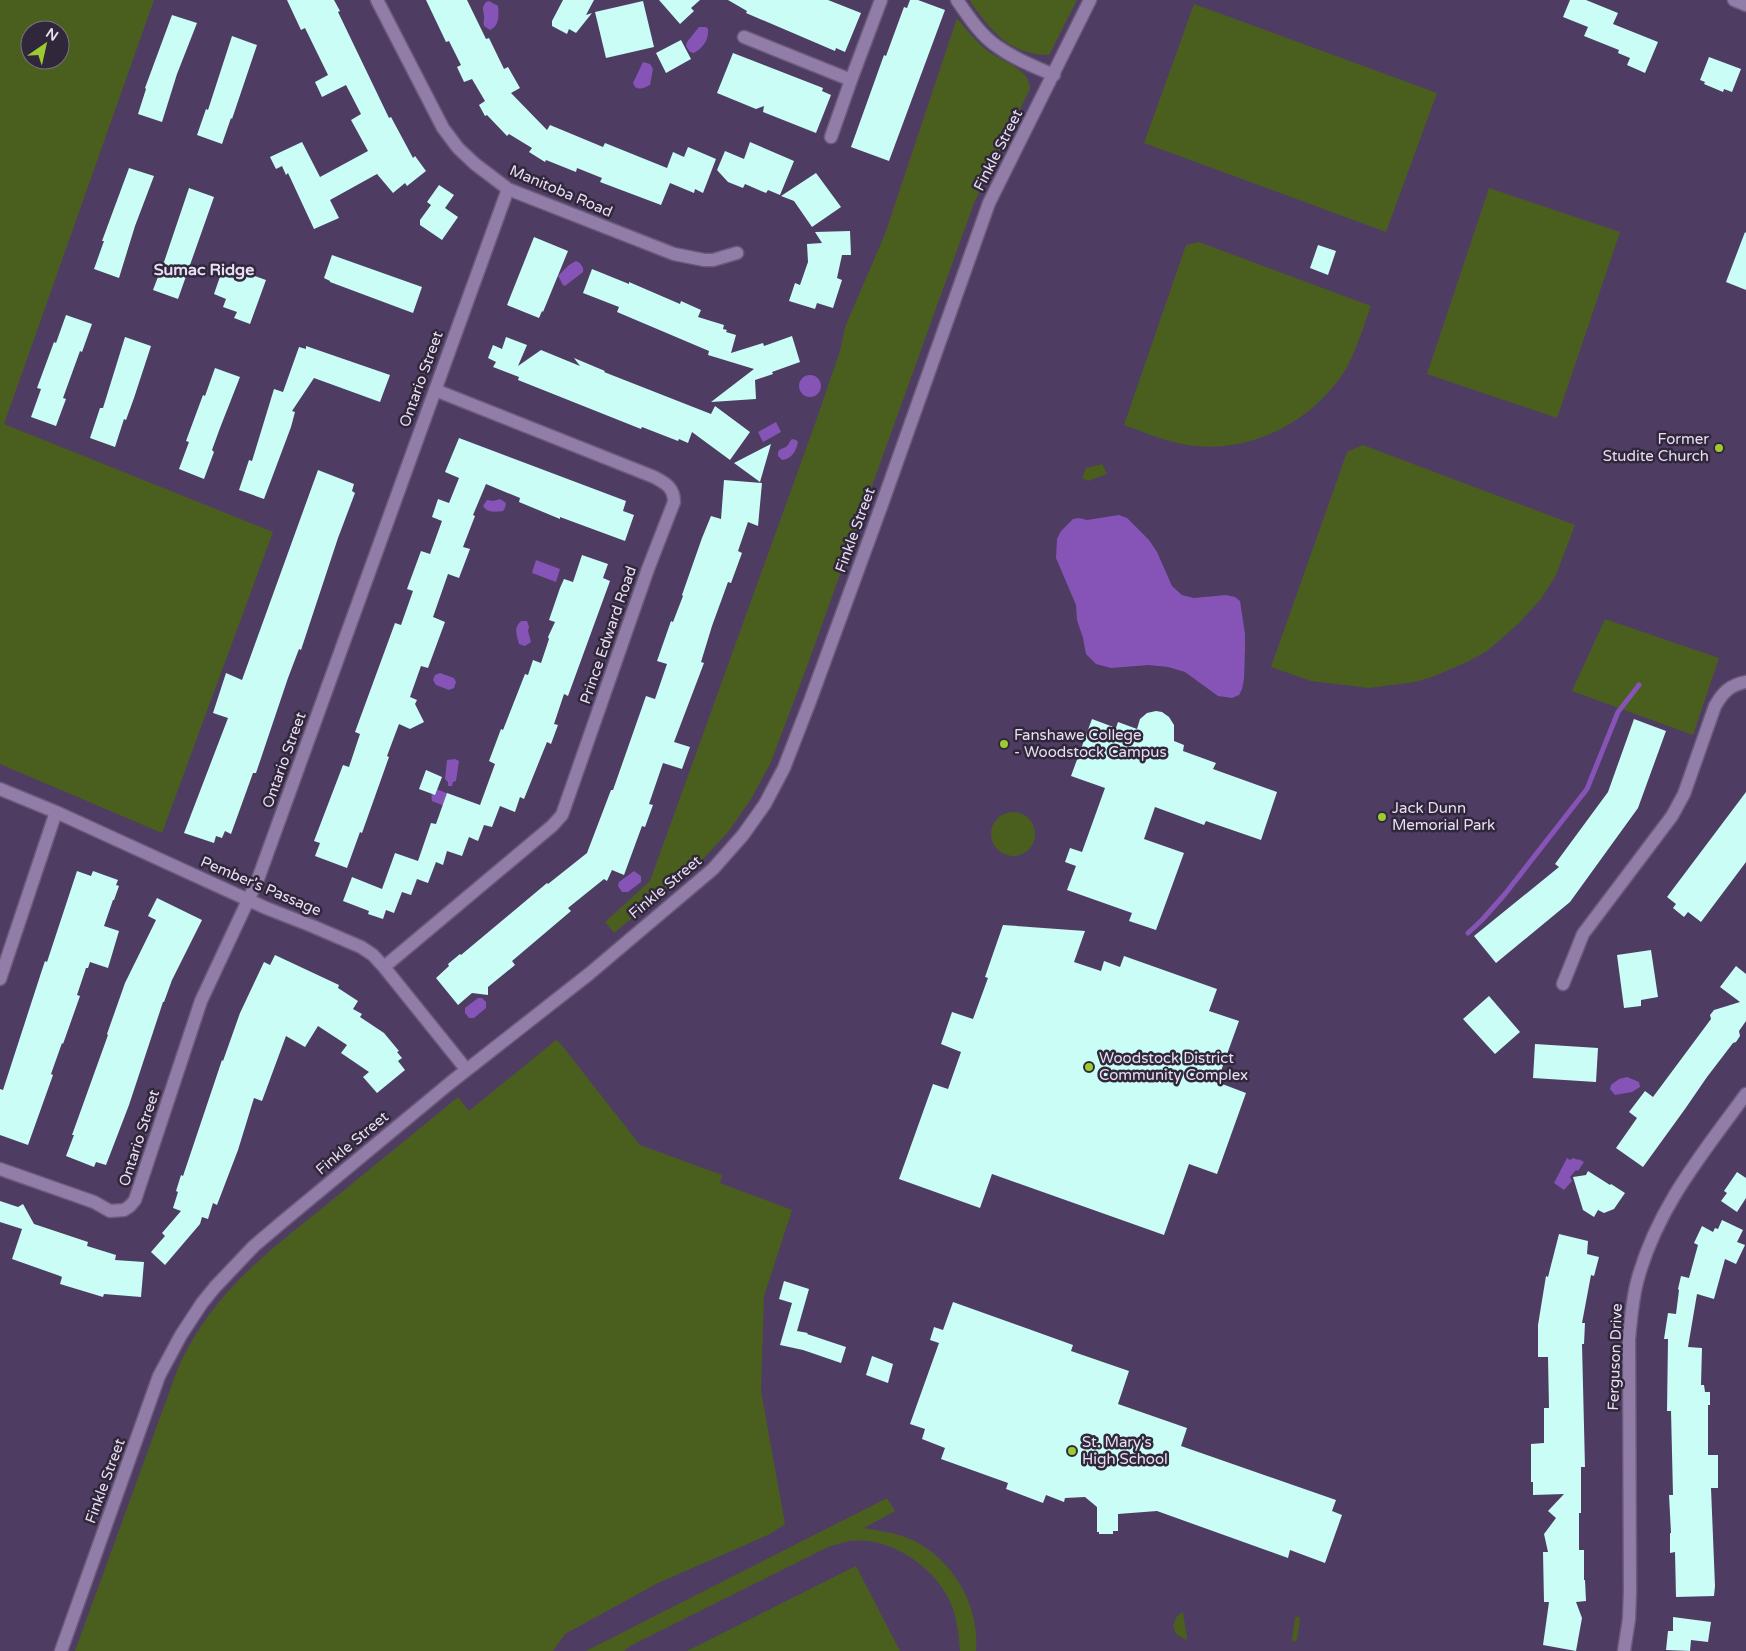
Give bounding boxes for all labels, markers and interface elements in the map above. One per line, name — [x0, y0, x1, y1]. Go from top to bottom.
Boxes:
north arrow — [20, 20, 70, 70]
text: N — [43, 24, 61, 45]
street label: Finkle Street — [970, 106, 1026, 194]
street label: Manitoba Road — [507, 161, 615, 221]
district label: Sumac Ridge — [154, 260, 254, 280]
street label: Ontario Street — [395, 328, 447, 429]
place label: Former Studite Church — [1603, 430, 1709, 465]
marker: Former Studite Church — [1713, 442, 1725, 454]
street label: Finkle Street — [831, 485, 879, 575]
street label: Prince Edward Road — [576, 564, 640, 706]
street label: Ontario Street — [258, 709, 310, 810]
place label: Fanshawe College - Woodstock Campus — [1014, 726, 1167, 761]
marker: Fanshawe College - Woodstock Campus — [998, 738, 1010, 750]
place label: Jack Dunn Memorial Park — [1392, 799, 1495, 834]
marker: Jack Dunn Memorial Park — [1376, 811, 1388, 823]
street label: Finkle Street — [625, 851, 705, 922]
street label: Pember's Passage — [198, 852, 324, 920]
place label: Woodstock District Community Complex — [1099, 1049, 1248, 1084]
marker: Woodstock District Community Complex — [1083, 1061, 1095, 1073]
street label: Ontario Street — [115, 1087, 163, 1189]
street label: Finkle Street — [312, 1107, 392, 1178]
street label: Ferguson Drive — [1604, 1303, 1626, 1411]
place label: St. Mary's High School — [1082, 1433, 1168, 1468]
street label: Finkle Street — [81, 1436, 129, 1526]
marker: St. Mary's High School — [1066, 1445, 1078, 1457]

